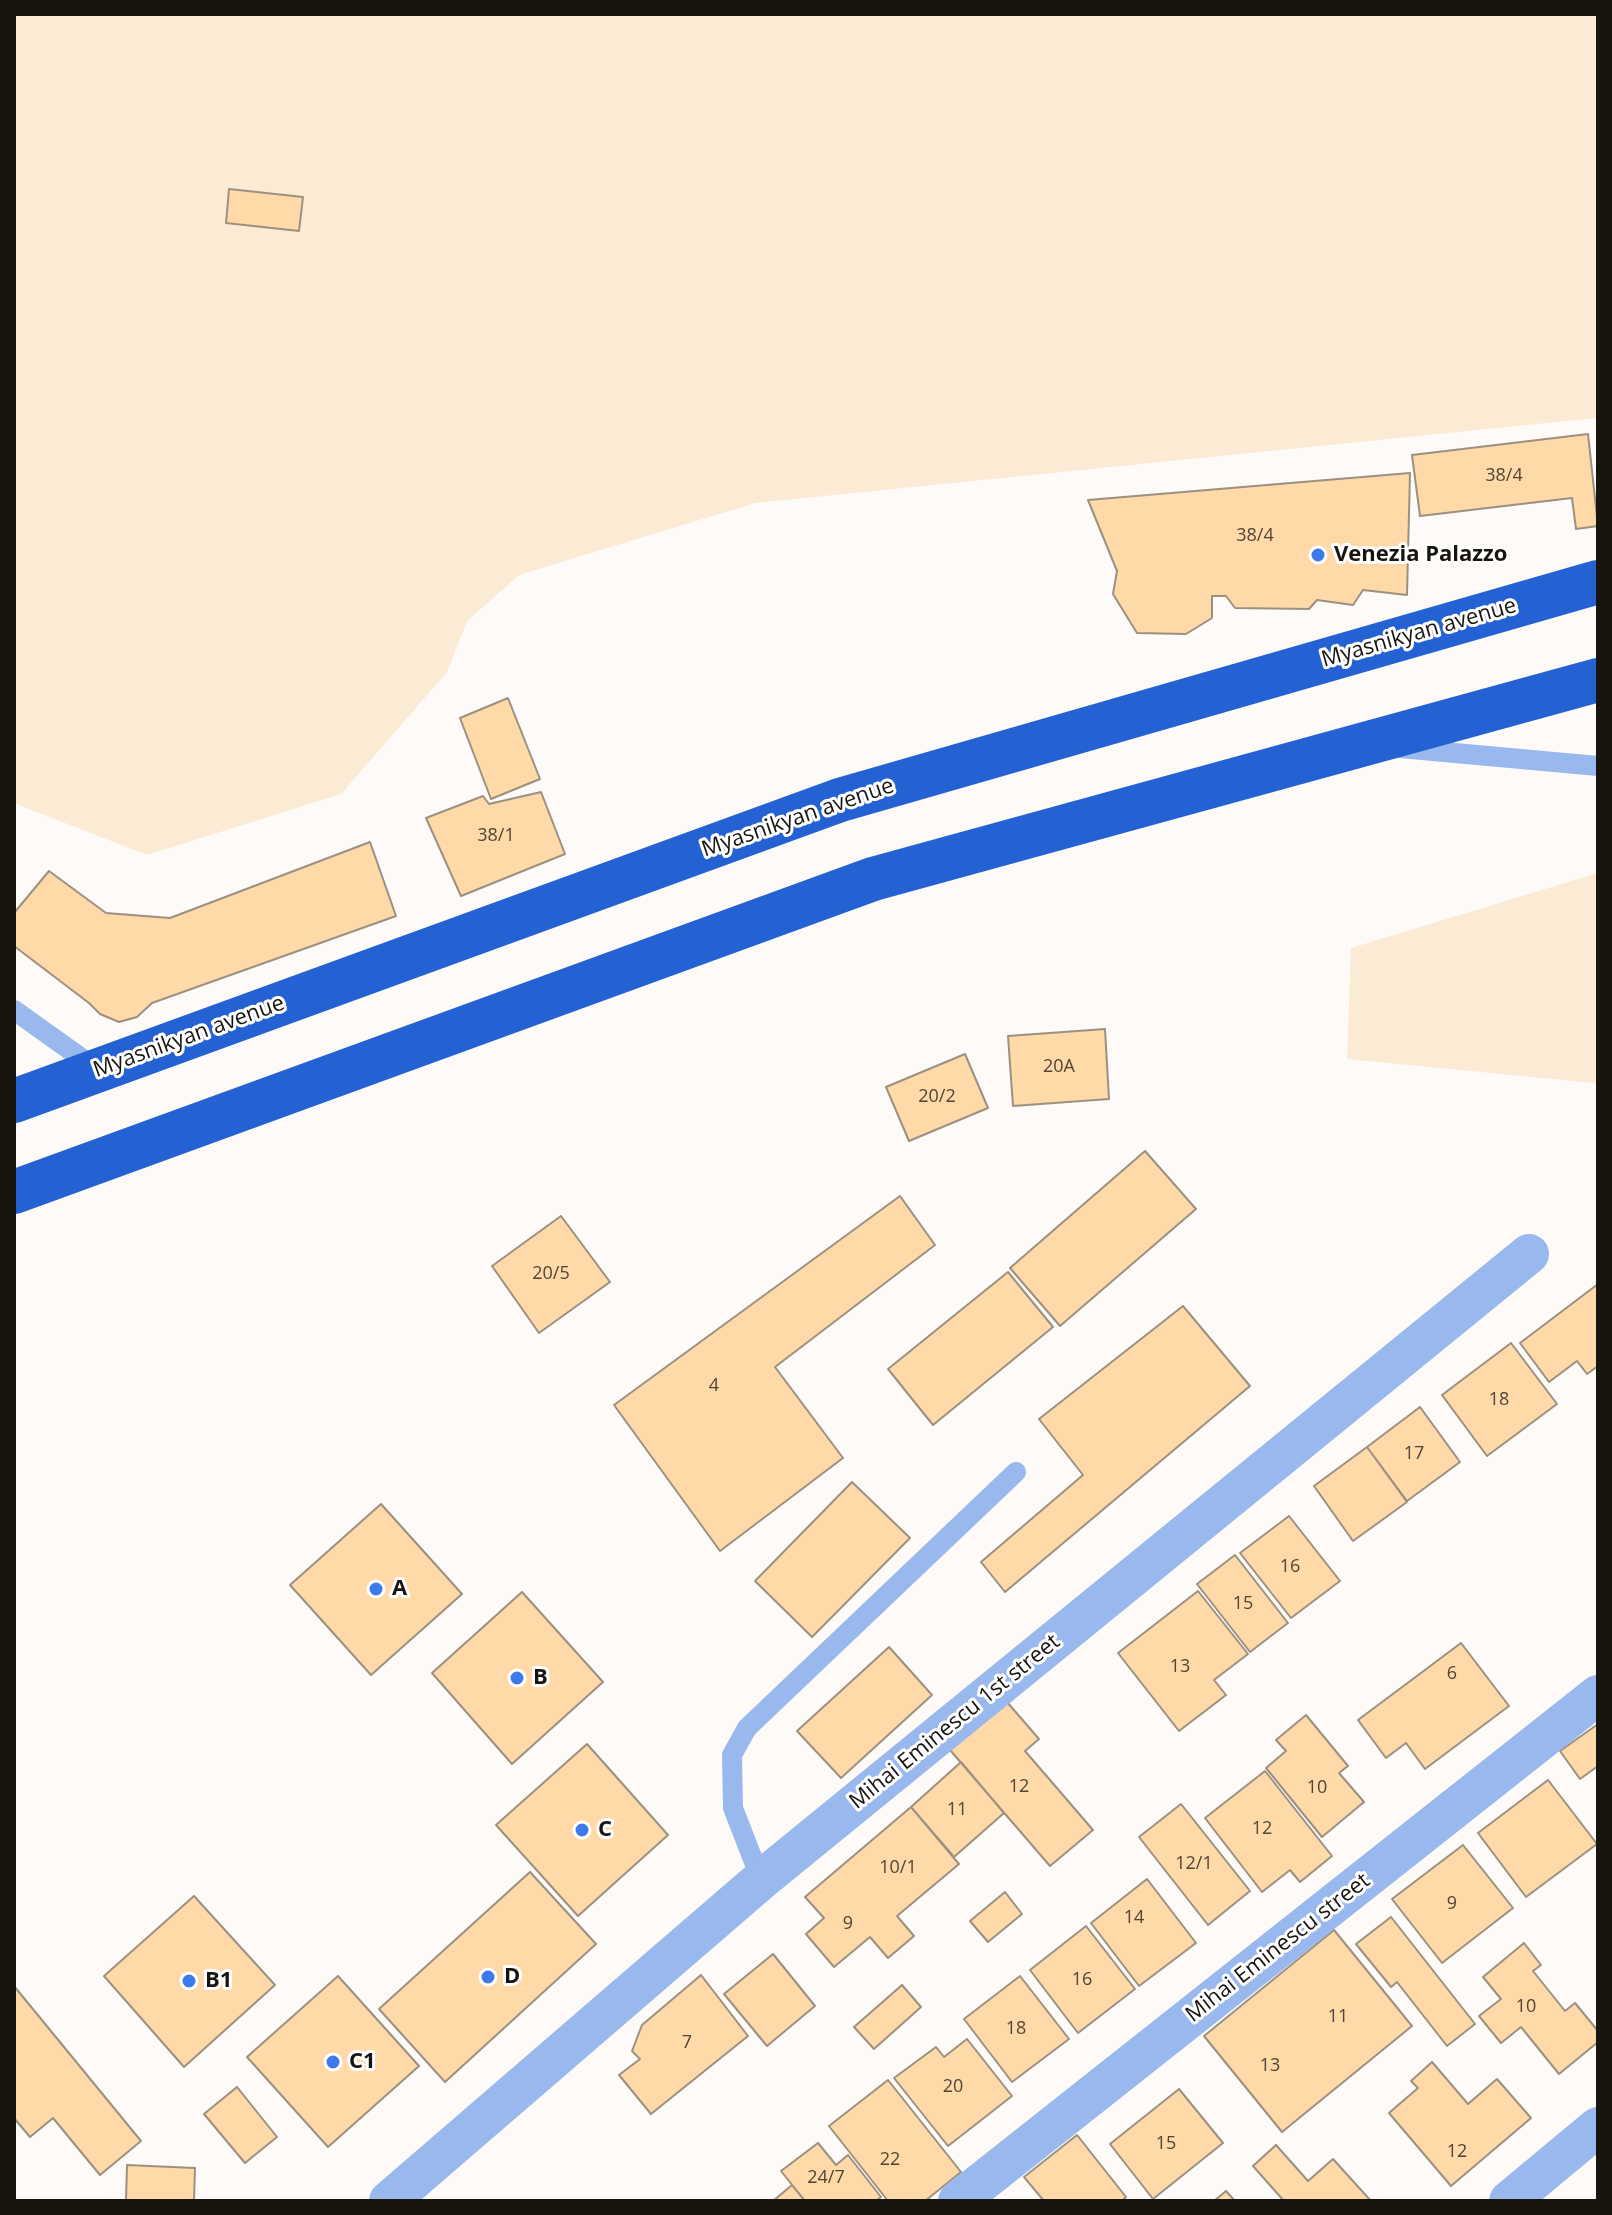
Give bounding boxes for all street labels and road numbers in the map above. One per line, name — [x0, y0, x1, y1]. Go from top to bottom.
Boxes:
street label: Myasnikyan avenue — [1319, 593, 1519, 673]
street label: Myasnikyan avenue — [698, 773, 898, 863]
street label: Myasnikyan avenue — [90, 990, 288, 1084]
street label: Mihai Eminescu 1st street — [844, 1629, 1066, 1815]
street label: Mihai Eminescu street — [1181, 1868, 1375, 2028]

